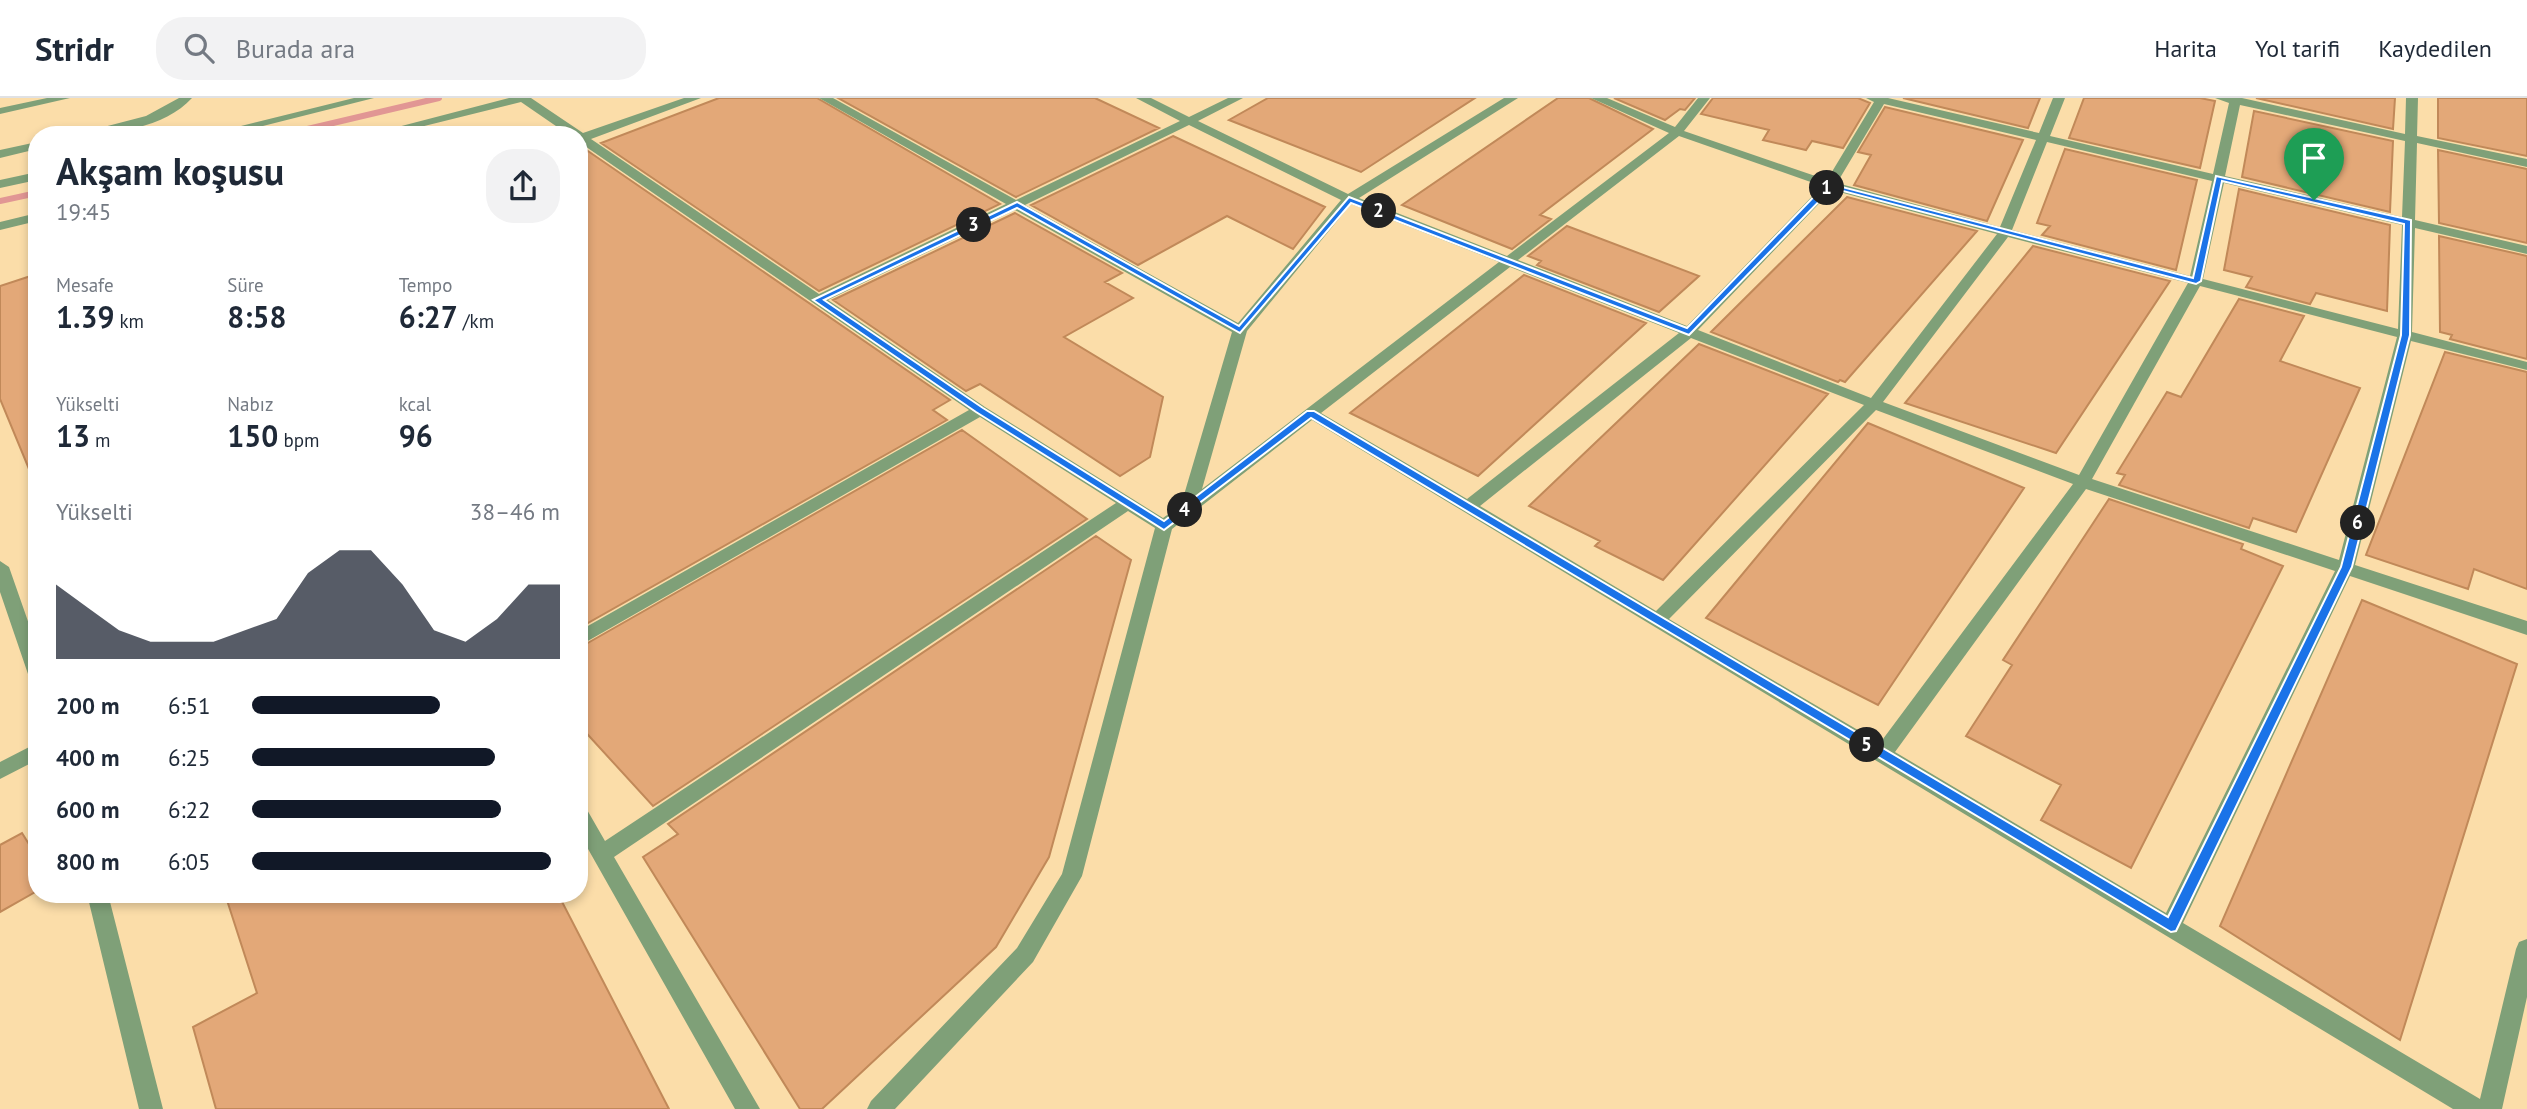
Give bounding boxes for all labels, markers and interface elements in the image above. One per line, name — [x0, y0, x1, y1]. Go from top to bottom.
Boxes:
search box — [156, 17, 646, 80]
text: Stridr — [35, 27, 114, 70]
icon: search — [180, 29, 218, 67]
text: Burada ara — [236, 32, 355, 65]
text: Harita — [2154, 33, 2217, 64]
text: Yol tarifi — [2255, 33, 2340, 64]
text: Kaydedilen — [2378, 33, 2492, 64]
pin — [2284, 128, 2344, 200]
icon: arrive — [2295, 139, 2333, 177]
text: Akşam koşusu — [56, 146, 284, 195]
button: share — [486, 149, 560, 223]
pin: 1 — [1810, 170, 1844, 206]
text: 1 — [1821, 175, 1832, 199]
pin: 2 — [1362, 194, 1396, 228]
text: 19:45 — [56, 197, 111, 226]
text: 2 — [1373, 198, 1384, 222]
pin: 3 — [956, 208, 992, 242]
text: 3 — [968, 212, 979, 236]
text: Mesafe — [56, 273, 114, 297]
text: Süre — [227, 273, 264, 297]
text: Tempo — [399, 273, 452, 297]
text: 1.39 — [56, 297, 114, 336]
text: 8:58 — [227, 297, 286, 336]
text: 6:27 — [399, 297, 458, 336]
text: km — [114, 309, 144, 333]
text: /km — [458, 309, 494, 333]
text: Yükselti — [56, 392, 120, 416]
text: Nabız — [227, 392, 273, 416]
text: kcal — [399, 392, 431, 416]
text: 13 — [56, 416, 90, 455]
text: 150 — [227, 416, 278, 455]
text: 96 — [399, 416, 433, 455]
text: m — [90, 428, 111, 452]
text: bpm — [278, 428, 319, 452]
pin: 4 — [1168, 492, 1202, 528]
text: Yükselti — [56, 497, 133, 526]
text: 38–46 m — [470, 497, 560, 526]
text: 4 — [1179, 497, 1190, 521]
pin: 6 — [2340, 506, 2376, 540]
text: 6 — [2352, 510, 2363, 534]
text: 200 m — [56, 691, 119, 720]
text: 6:51 — [168, 691, 211, 720]
pin: 5 — [1850, 728, 1884, 762]
text: 5 — [1861, 732, 1872, 756]
text: 400 m — [56, 743, 119, 772]
text: 6:25 — [168, 743, 211, 772]
text: 600 m — [56, 795, 119, 824]
text: 6:22 — [168, 795, 211, 824]
text: 800 m — [56, 847, 119, 876]
text: 6:05 — [168, 847, 211, 876]

